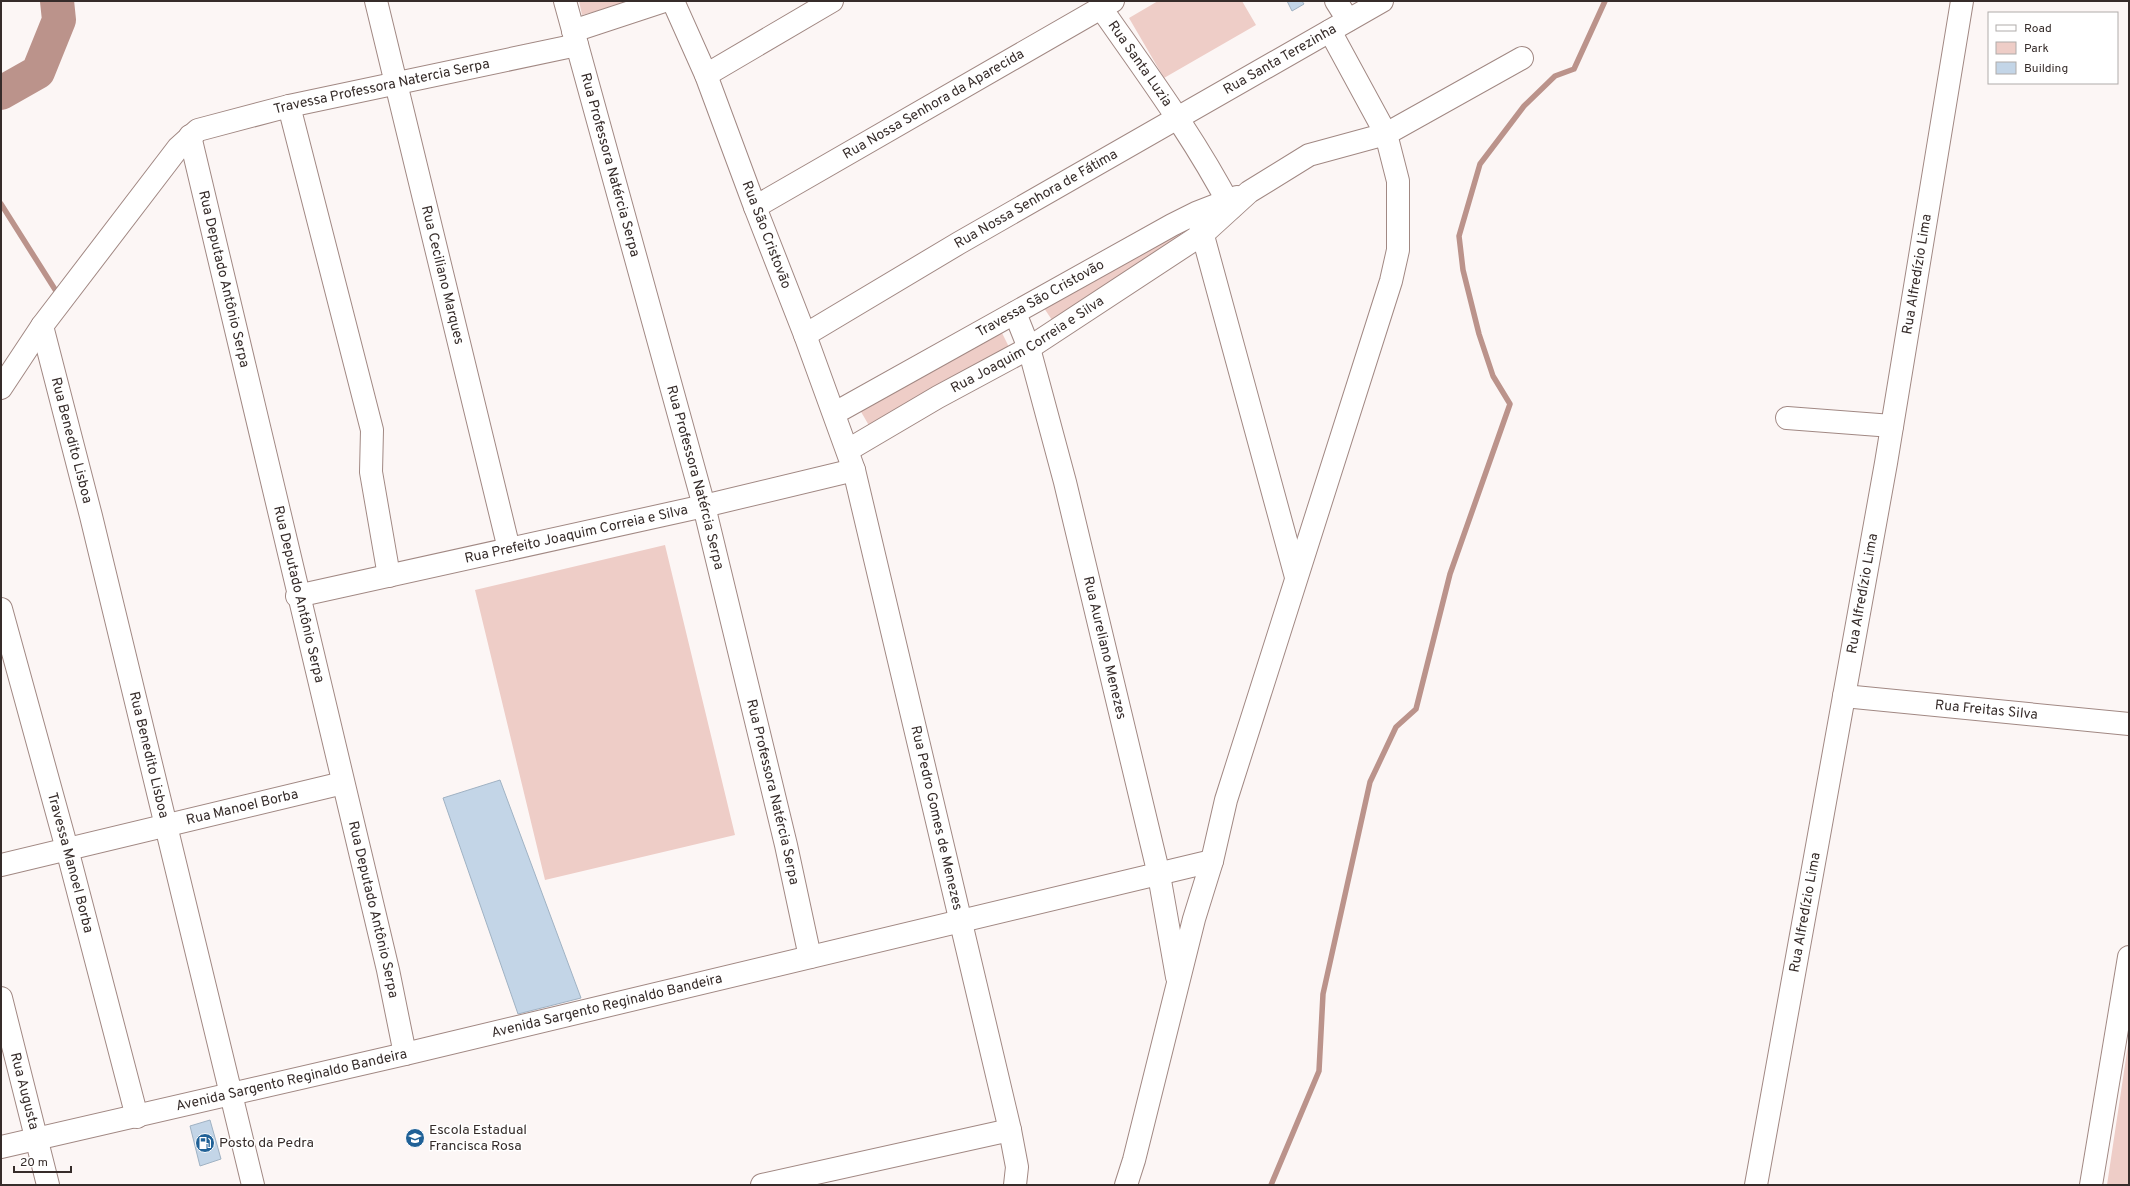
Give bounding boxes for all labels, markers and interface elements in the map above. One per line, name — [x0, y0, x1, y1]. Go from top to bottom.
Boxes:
legend — [1988, 12, 2118, 84]
street label: Rua Santa Luzia — [1104, 18, 1176, 110]
street label: Rua Santa Terezinha — [1220, 20, 1339, 99]
text: Road — [2024, 21, 2052, 37]
text: Park — [2024, 41, 2049, 57]
street label: Rua Nossa Senhora da Aparecida — [840, 45, 1027, 163]
street label: Travessa Professora Natercia Serpa — [272, 55, 491, 118]
text: Building — [2024, 61, 2068, 77]
street label: Rua Professora Natércia Serpa — [577, 71, 644, 259]
street label: Rua Nossa Senhora de Fátima — [951, 146, 1121, 252]
street label: Rua São Cristovão — [738, 179, 794, 291]
street label: Rua Deputado Antônio Serpa — [195, 189, 253, 369]
street label: Rua Ceciliano Marques — [417, 204, 468, 346]
street label: Rua Alfredízio Lima — [1899, 213, 1935, 336]
street label: Travessa São Cristovão — [973, 256, 1107, 341]
street label: Rua Joaquim Correia e Silva — [948, 293, 1107, 397]
street label: Rua Benedito Lisboa — [47, 375, 96, 505]
street label: Rua Professora Natércia Serpa — [663, 383, 728, 571]
street label: Rua Prefeito Joaquim Correia e Silva — [463, 501, 690, 567]
street label: Rua Deputado Antônio Serpa — [270, 504, 328, 684]
street label: Rua Alfredízio Lima — [1843, 532, 1882, 655]
street label: Rua Aureliano Menezes — [1079, 575, 1130, 721]
street label: Rua Benedito Lisboa — [125, 690, 172, 820]
street label: Rua Freitas Silva — [1934, 696, 2038, 723]
street label: Rua Professora Natércia Serpa — [743, 698, 803, 886]
street label: Rua Pedro Gomes de Menezes — [906, 724, 966, 912]
street label: Rua Manoel Borba — [184, 786, 300, 829]
street label: Travessa Manoel Borba — [43, 791, 97, 935]
street label: Rua Deputado Antônio Serpa — [344, 819, 402, 1000]
street label: Rua Alfredízio Lima — [1786, 851, 1824, 974]
street label: Avenida Sargento Reginaldo Bandeira — [490, 970, 724, 1042]
street label: Avenida Sargento Reginaldo Bandeira — [174, 1045, 409, 1115]
street label: Rua Augusta — [7, 1051, 42, 1132]
place label: Escola Estadual Francisca Rosa — [429, 1122, 527, 1155]
school or university icon: Escola Estadual Francisca Rosa — [404, 1127, 426, 1149]
fuel station icon: Posto da Pedra — [194, 1132, 216, 1154]
place label: Posto da Pedra — [219, 1135, 314, 1152]
scale bar — [14, 1148, 71, 1174]
text: 20 m — [20, 1155, 48, 1171]

